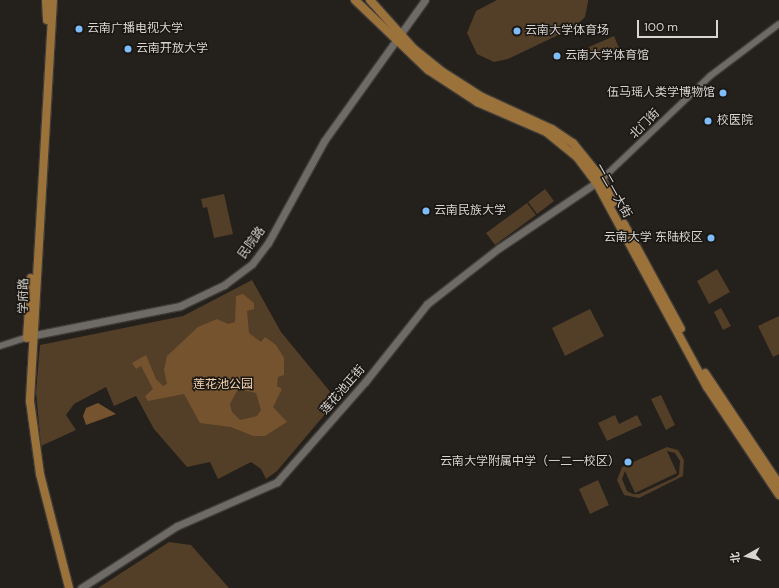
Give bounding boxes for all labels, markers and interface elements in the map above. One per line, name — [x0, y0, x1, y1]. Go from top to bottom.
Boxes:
scale bar — [639, 12, 720, 38]
text: 100 m — [644, 19, 678, 35]
place label: 云南广播电视大学 — [87, 22, 183, 36]
marker: 云南广播电视大学 — [74, 24, 84, 34]
place label: 云南大学体育场 — [525, 24, 609, 38]
marker: 云南大学体育场 — [512, 26, 522, 36]
place label: 云南开放大学 — [136, 42, 208, 56]
marker: 云南开放大学 — [123, 44, 133, 54]
place label: 云南大学体育馆 — [565, 49, 649, 63]
marker: 云南大学体育馆 — [552, 51, 562, 61]
place label: 伍马瑶人类学博物馆 — [607, 86, 715, 100]
marker: 伍马瑶人类学博物馆 — [718, 88, 728, 98]
street label: 北门街 — [627, 106, 663, 142]
place label: 校医院 — [717, 114, 753, 128]
marker: 校医院 — [702, 115, 714, 127]
street label: 一二一大街 — [592, 161, 634, 221]
place label: 云南民族大学 — [434, 204, 506, 218]
marker: 云南民族大学 — [421, 206, 431, 216]
street label: 民院路 — [236, 224, 268, 262]
place label: 云南大学 东陆校区 — [604, 231, 703, 245]
marker: 云南大学 东陆校区 — [706, 233, 716, 243]
street label: 学府路 — [16, 278, 32, 314]
street label: 莲花池正街 — [318, 363, 368, 417]
park label: 莲花池公园 — [193, 378, 253, 392]
place label: 云南大学附属中学（一二一校区） — [440, 455, 620, 469]
marker: 云南大学附属中学（一二一校区） — [623, 457, 633, 467]
north arrow — [727, 536, 767, 576]
text: 北 — [727, 551, 743, 564]

